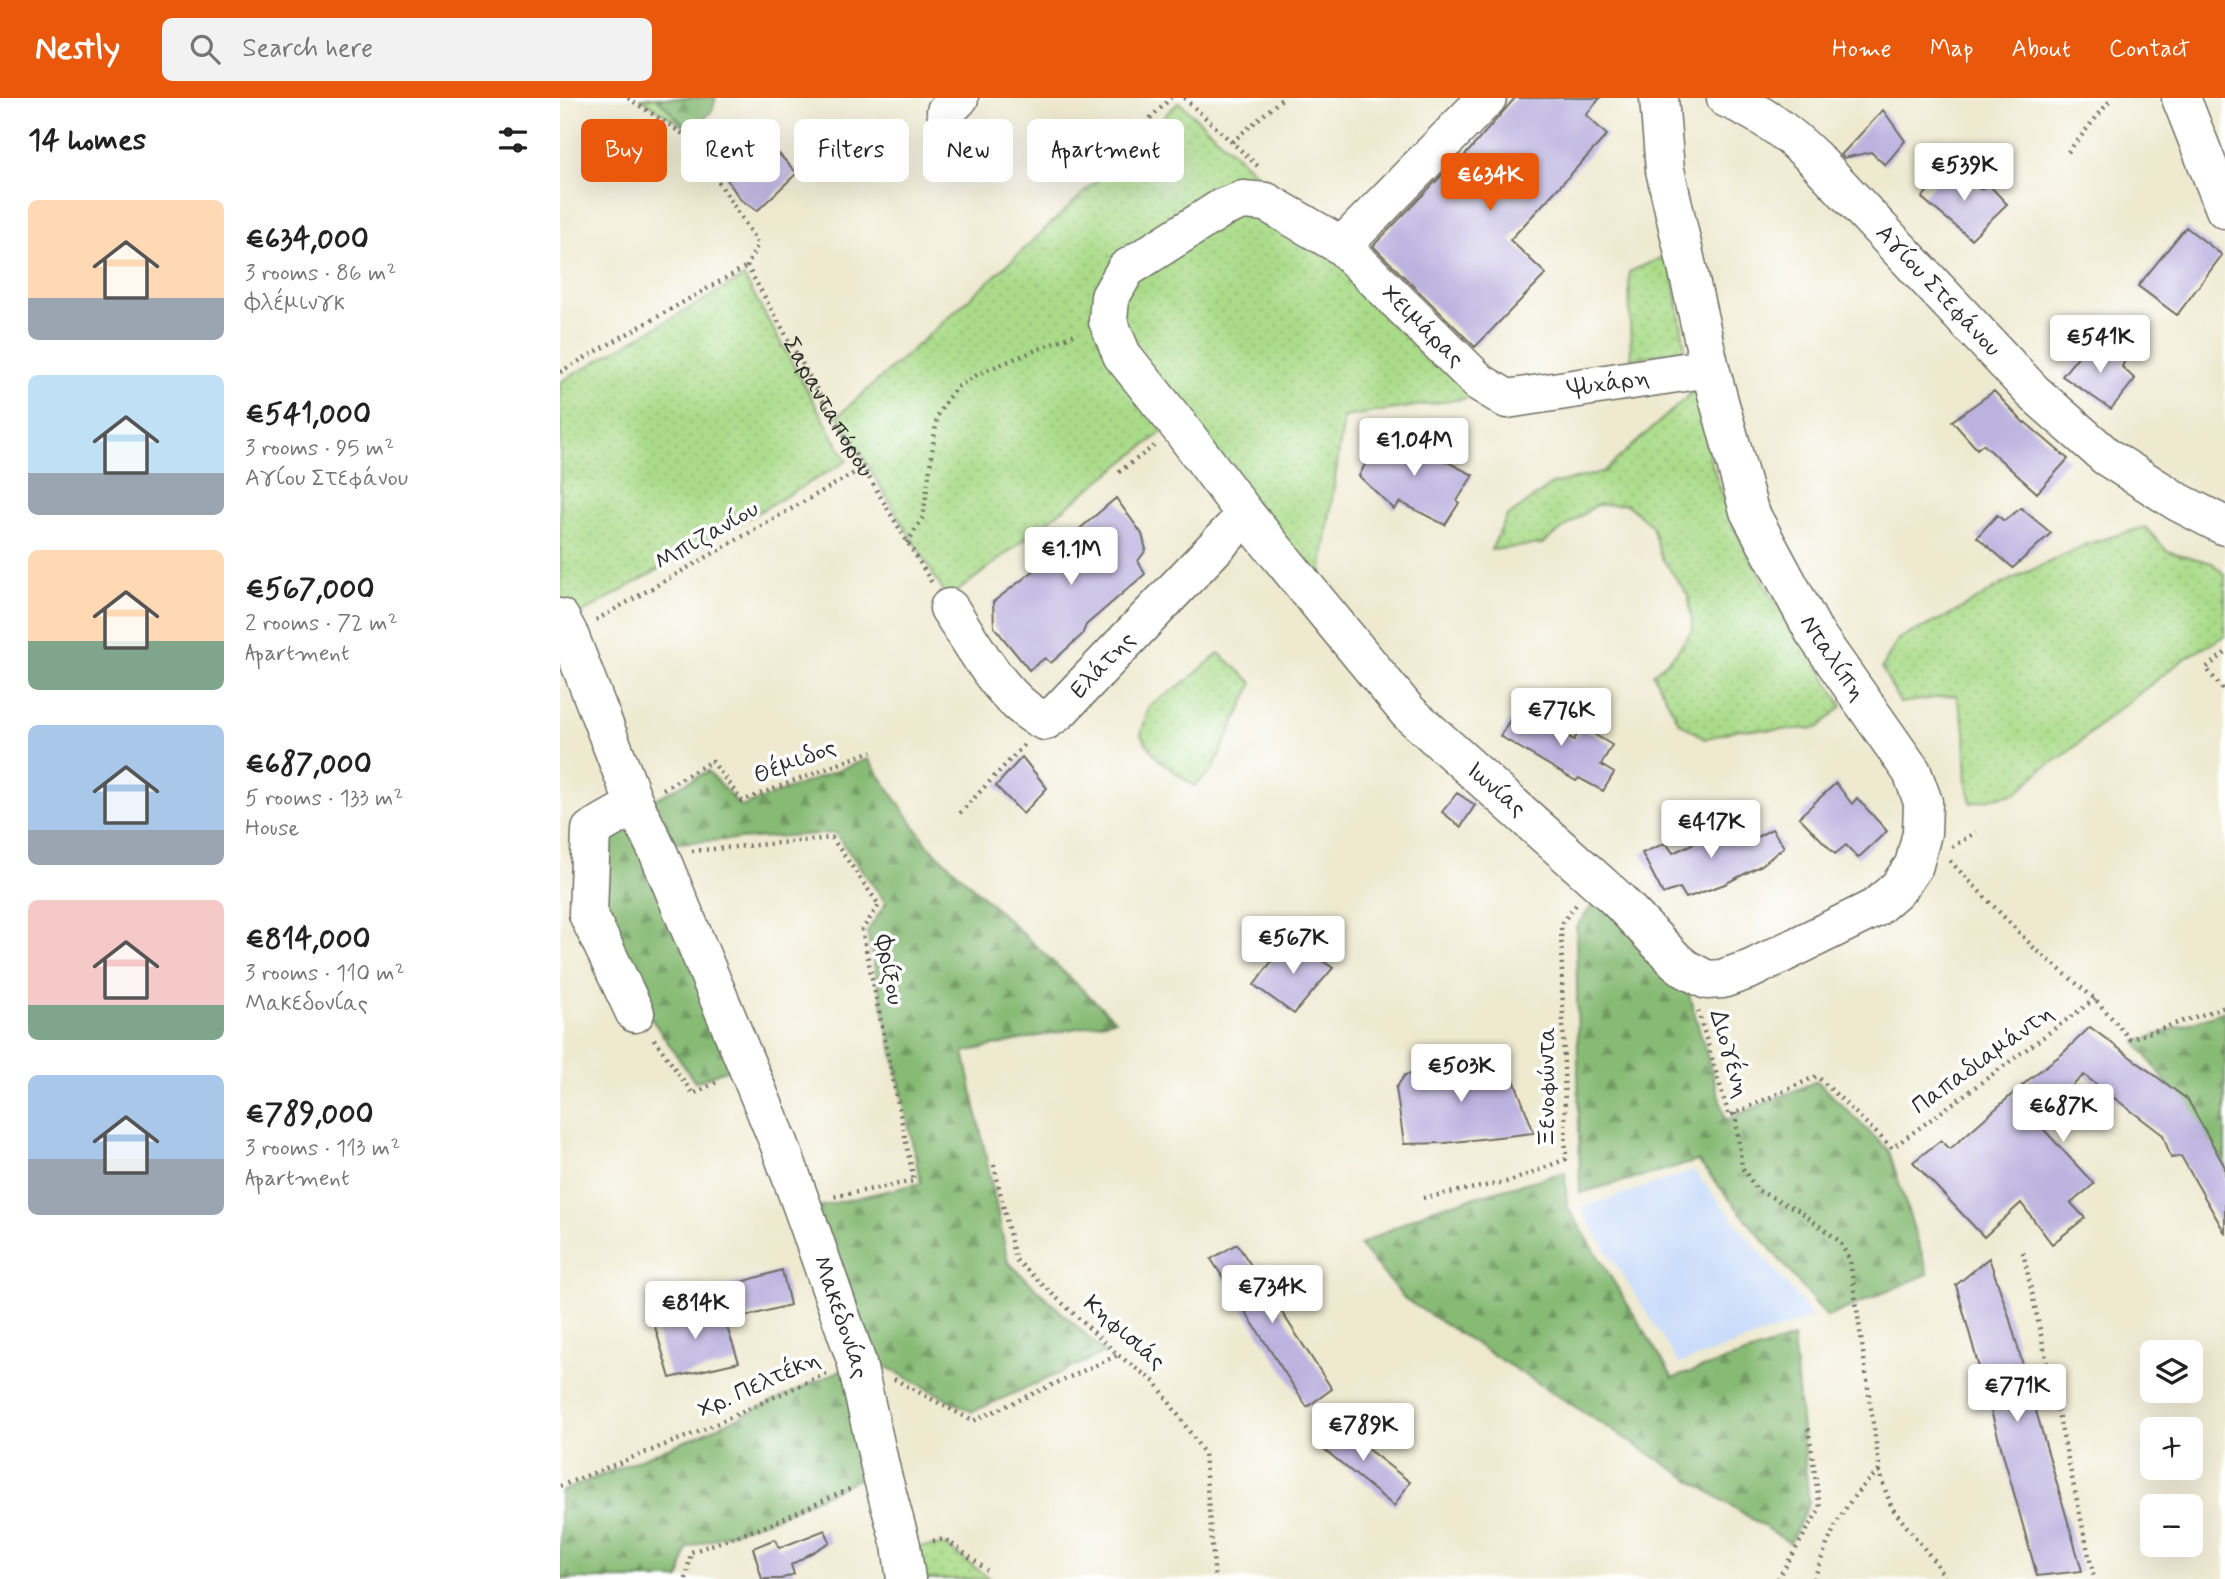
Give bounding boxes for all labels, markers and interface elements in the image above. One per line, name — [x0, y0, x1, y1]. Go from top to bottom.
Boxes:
search box — [162, 18, 652, 81]
text: Nestly — [35, 27, 120, 71]
icon: search — [186, 30, 224, 68]
text: Search here — [242, 32, 373, 66]
text: Home — [1832, 34, 1892, 65]
text: Map — [1930, 34, 1974, 65]
text: About — [2012, 34, 2071, 65]
text: Contact — [2109, 34, 2190, 65]
chip: Buy — [581, 119, 667, 182]
chip: Rent — [681, 119, 780, 182]
chip: Filters — [794, 119, 909, 182]
chip: New — [923, 119, 1013, 182]
chip: Apartment — [1027, 119, 1184, 182]
text: 14 homes — [28, 121, 146, 160]
icon: filters — [494, 121, 532, 159]
pin: €539K — [1915, 144, 2013, 203]
text: €539K — [1931, 151, 1997, 181]
pin: €634K — [1441, 153, 1539, 213]
text: €634K — [1457, 161, 1523, 191]
street label: Αγίου Στεφάνου — [1869, 218, 2008, 364]
text: €634,000 — [245, 220, 369, 259]
icon: home — [84, 228, 168, 312]
text: 3 rooms · 86 m² — [245, 259, 396, 289]
street label: Χειμάρας — [1374, 278, 1471, 374]
text: Φλέμινγκ — [245, 289, 345, 319]
pin: €541K — [2051, 316, 2149, 375]
text: €541K — [2066, 323, 2134, 353]
street label: Σαρανταπόρου — [775, 332, 881, 483]
street label: Ψυχάρη — [1565, 362, 1652, 405]
text: €541,000 — [245, 395, 371, 434]
icon: home — [84, 403, 168, 487]
pin: €1.04M — [1357, 418, 1471, 478]
text: €1.04M — [1375, 426, 1453, 456]
text: 3 rooms · 95 m² — [245, 434, 394, 464]
text: Αγίου Στεφάνου — [245, 464, 408, 494]
street label: Μπιζανίου — [649, 494, 765, 578]
pin: €1.1M — [1022, 528, 1120, 587]
text: €1.1M — [1041, 535, 1101, 565]
text: €567,000 — [245, 570, 374, 609]
icon: home — [84, 578, 168, 662]
text: 2 rooms · 72 m² — [245, 609, 398, 639]
street label: Νταλίπη — [1793, 610, 1873, 707]
street label: Ελάτης — [1063, 625, 1142, 705]
text: Apartment — [245, 639, 350, 669]
pin: €776K — [1512, 688, 1610, 748]
text: €776K — [1527, 696, 1595, 726]
street label: Θέμιδος — [749, 731, 841, 792]
text: €687,000 — [245, 745, 372, 784]
icon: home — [84, 753, 168, 837]
street label: Ιωνίας — [1460, 756, 1532, 824]
text: 5 rooms · 133 m² — [245, 784, 404, 814]
pin: €417K — [1662, 800, 1760, 860]
text: €417K — [1677, 808, 1745, 838]
text: House — [245, 814, 299, 844]
pin: €567K — [1244, 916, 1342, 976]
text: €814,000 — [245, 920, 371, 959]
text: €567K — [1258, 924, 1328, 954]
icon: home — [84, 928, 168, 1012]
street label: Φρίξου — [867, 931, 910, 1008]
text: 3 rooms · 110 m² — [245, 959, 405, 989]
text: Μακεδονίας — [245, 989, 368, 1019]
street label: Παπαδιαμάντη — [1906, 998, 2060, 1122]
street label: Διογένη — [1702, 1006, 1757, 1102]
street label: Ξενοφώντα — [1532, 1026, 1563, 1148]
pin: €503K — [1412, 1044, 1510, 1104]
text: €503K — [1427, 1052, 1495, 1082]
pin: €687K — [2014, 1084, 2112, 1144]
text: €687K — [2029, 1092, 2097, 1122]
text: €789,000 — [245, 1095, 374, 1134]
icon: home — [84, 1103, 168, 1187]
text: 3 rooms · 113 m² — [245, 1134, 400, 1164]
text: Apartment — [245, 1164, 350, 1194]
street label: Μακεδονίας — [805, 1252, 875, 1382]
pin: €734K — [1223, 1266, 1321, 1325]
text: €734K — [1238, 1273, 1306, 1303]
pin: €814K — [646, 1282, 744, 1341]
text: €814K — [661, 1289, 729, 1319]
street label: Κηφισιάς — [1076, 1289, 1172, 1377]
map controls — [2140, 1340, 2203, 1557]
button: layers — [2140, 1340, 2203, 1403]
street label: Χρ. Πελτέκη — [693, 1343, 825, 1426]
pin: €771K — [1968, 1364, 2066, 1424]
text: €771K — [1984, 1372, 2050, 1402]
pin: €789K — [1314, 1404, 1412, 1463]
text: €789K — [1328, 1411, 1398, 1441]
button: + — [2140, 1417, 2203, 1480]
button: − — [2140, 1494, 2203, 1557]

